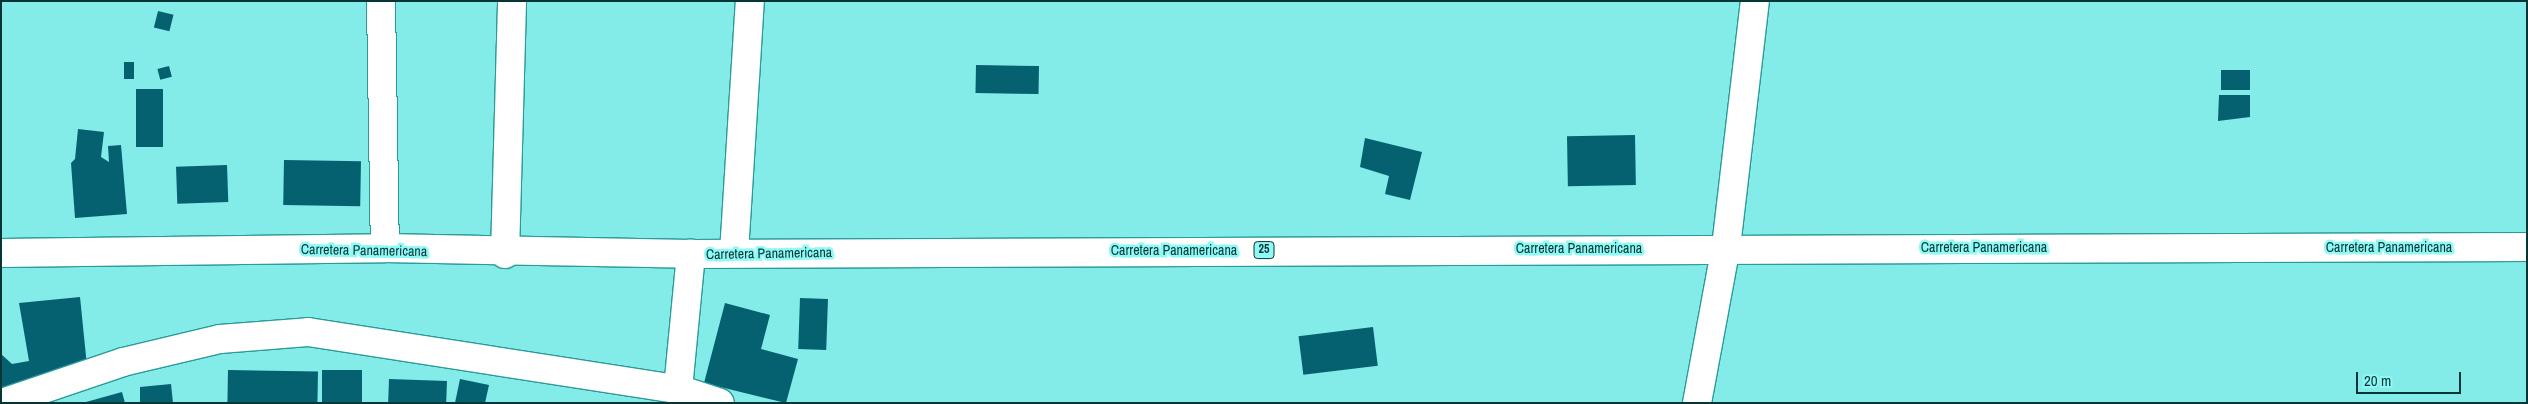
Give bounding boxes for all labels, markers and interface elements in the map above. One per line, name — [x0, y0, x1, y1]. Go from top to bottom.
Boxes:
street label: Carretera Panamericana — [1921, 239, 2047, 255]
street label: Carretera Panamericana — [2326, 239, 2452, 255]
street label: Carretera Panamericana — [301, 240, 427, 260]
road number: 25 — [1253, 240, 1275, 260]
street label: Carretera Panamericana — [1516, 240, 1642, 256]
street label: Carretera Panamericana — [1111, 242, 1237, 258]
street label: Carretera Panamericana — [706, 243, 832, 263]
scale bar — [2358, 362, 2463, 394]
text: 20 m — [2364, 370, 2391, 391]

